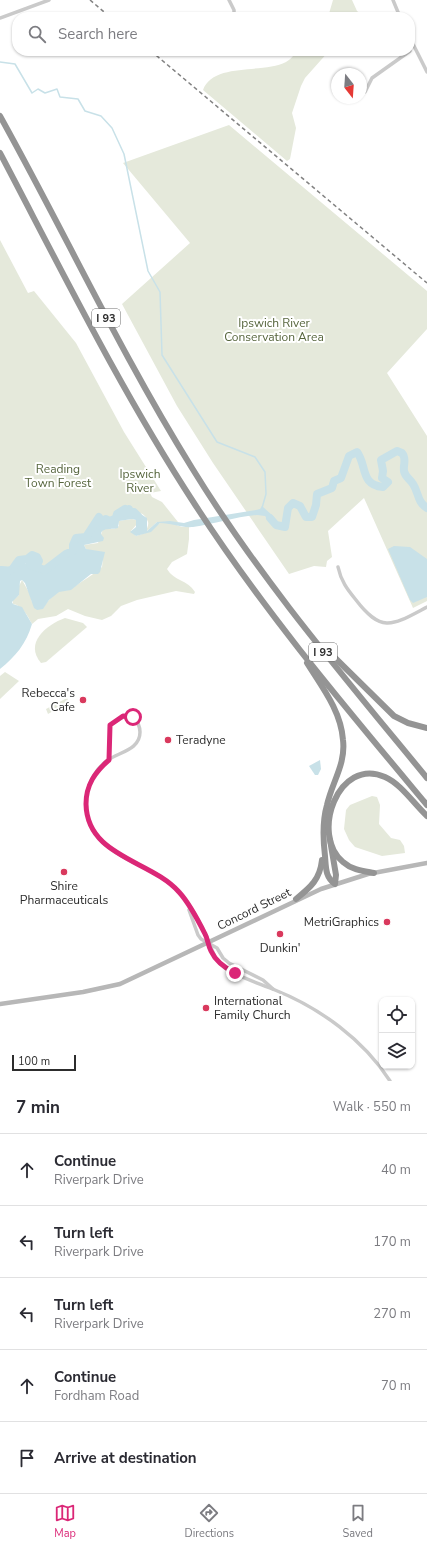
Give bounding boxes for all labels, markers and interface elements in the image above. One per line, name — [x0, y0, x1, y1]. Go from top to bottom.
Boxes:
search box — [12, 12, 415, 56]
icon: search — [26, 23, 48, 45]
text: Search here — [58, 24, 138, 44]
north arrow — [331, 68, 367, 104]
road number: I 93 — [92, 309, 120, 327]
park label: Ipswich River Conservation Area — [224, 315, 324, 345]
park label: Reading Town Forest — [25, 461, 92, 491]
park label: Ipswich River — [120, 466, 160, 496]
road number: I 93 — [309, 643, 337, 661]
place label: Rebecca's Cafe — [22, 685, 75, 715]
marker: Rebecca's Cafe — [78, 695, 88, 705]
route start — [124, 708, 142, 726]
place label: Teradyne — [176, 732, 226, 748]
marker: Teradyne — [163, 735, 173, 745]
marker: Shire Pharmaceuticals — [59, 867, 69, 877]
place label: Shire Pharmaceuticals — [20, 878, 108, 908]
street label: Concord Street — [214, 884, 294, 934]
place label: MetriGraphics — [304, 914, 379, 930]
marker: MetriGraphics — [382, 917, 392, 927]
marker: Dunkin' — [275, 929, 285, 939]
place label: Dunkin' — [260, 940, 300, 956]
route end — [226, 964, 244, 982]
place label: International Family Church — [214, 993, 291, 1023]
map controls — [379, 997, 415, 1069]
button: locate — [379, 997, 415, 1033]
marker: International Family Church — [201, 1003, 211, 1013]
button: layers — [379, 1033, 415, 1069]
scale bar — [12, 1053, 76, 1072]
text: 100 m — [18, 1054, 50, 1069]
text: 7 min — [16, 1096, 60, 1119]
text: Walk · 550 m — [333, 1098, 411, 1116]
text: Continue — [54, 1151, 116, 1171]
icon: ahead — [16, 1159, 38, 1181]
text: 40 m — [381, 1161, 411, 1179]
text: Riverpark Drive — [54, 1171, 144, 1189]
text: Turn left — [54, 1223, 113, 1243]
icon: left — [16, 1231, 38, 1253]
text: 170 m — [373, 1233, 411, 1251]
text: Riverpark Drive — [54, 1243, 144, 1261]
text: Turn left — [54, 1295, 113, 1315]
icon: left — [16, 1303, 38, 1325]
text: 270 m — [373, 1305, 411, 1323]
text: Riverpark Drive — [54, 1315, 144, 1333]
text: Continue — [54, 1367, 116, 1387]
icon: ahead — [16, 1375, 38, 1397]
text: 70 m — [381, 1377, 411, 1395]
text: Fordham Road — [54, 1387, 139, 1405]
icon: arrive — [16, 1447, 38, 1469]
text: Arrive at destination — [54, 1448, 197, 1468]
tab: Map — [54, 1502, 76, 1541]
tab: Directions — [184, 1502, 234, 1541]
tab: Saved — [342, 1502, 373, 1541]

